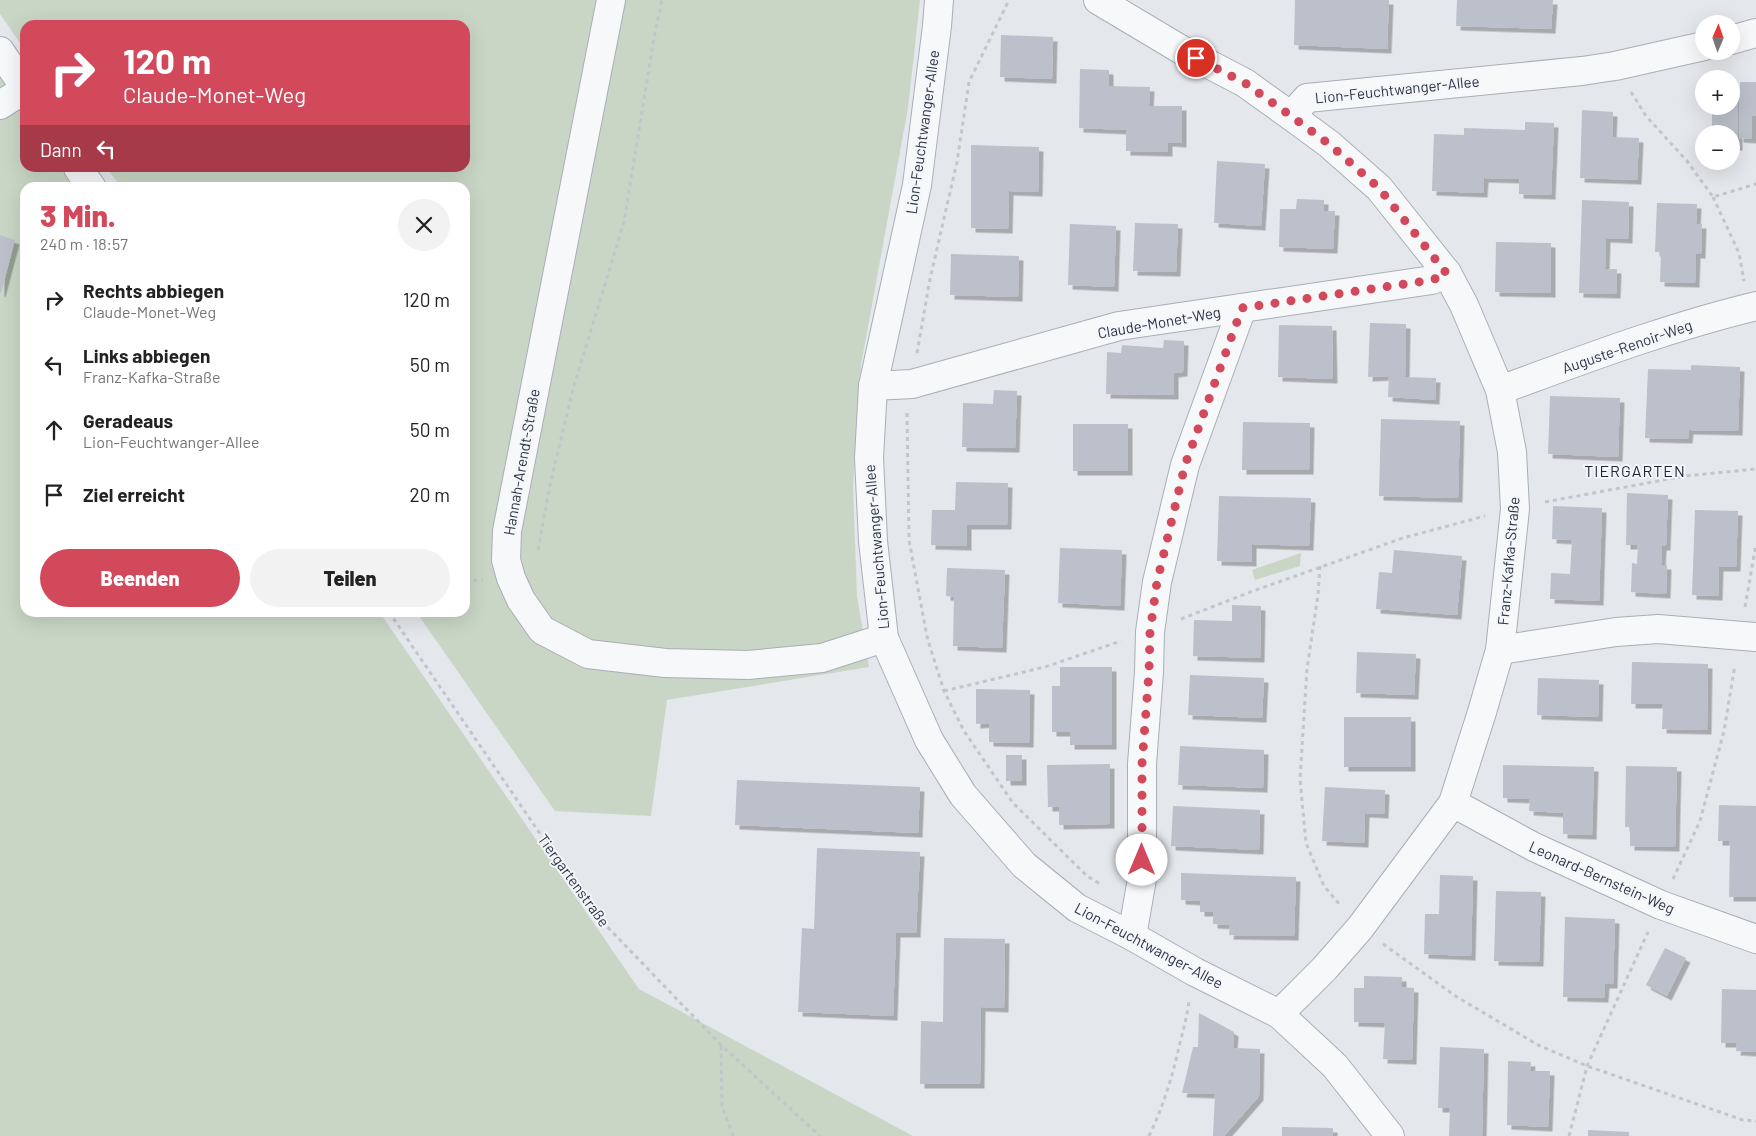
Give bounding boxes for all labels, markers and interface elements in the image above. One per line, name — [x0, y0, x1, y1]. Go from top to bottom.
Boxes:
north arrow — [1695, 15, 1740, 60]
map controls — [1695, 15, 1740, 170]
pin — [1175, 37, 1217, 79]
text: 120 m — [123, 39, 211, 81]
icon: right — [40, 40, 105, 105]
icon: arrive — [1182, 44, 1210, 72]
street label: Lion-Feuchtwanger-Allee — [902, 49, 942, 215]
button: + — [1695, 70, 1740, 115]
street label: Lion-Feuchtwanger-Allee — [1314, 71, 1480, 107]
text: Claude-Monet-Weg — [123, 81, 306, 107]
button: − — [1695, 125, 1740, 170]
icon: left — [92, 135, 120, 163]
text: Dann — [40, 138, 82, 161]
text: 3 Min. — [40, 197, 116, 233]
button: close — [398, 199, 450, 251]
text: 240 m · 18:57 — [40, 234, 128, 253]
text: Rechts abbiegen — [83, 279, 224, 302]
icon: right — [40, 286, 68, 314]
text: 120 m — [403, 288, 450, 311]
text: Claude-Monet-Weg — [83, 302, 216, 321]
street label: Claude-Monet-Weg — [1096, 302, 1222, 342]
street label: Auguste-Renoir-Weg — [1560, 315, 1694, 377]
text: Links abbiegen — [83, 344, 210, 367]
icon: left — [40, 351, 68, 379]
text: 50 m — [410, 353, 450, 376]
text: Franz-Kafka-Straße — [83, 367, 220, 386]
street label: Hannah-Arendt-Straße — [499, 387, 543, 537]
text: Geradeaus — [83, 409, 173, 432]
icon: ahead — [40, 416, 68, 444]
text: 50 m — [410, 418, 450, 441]
text: Lion-Feuchtwanger-Allee — [83, 432, 259, 451]
district label: TIERGARTEN — [1584, 461, 1686, 480]
street label: Lion-Feuchtwanger-Allee — [860, 464, 892, 630]
icon: arrive — [40, 481, 68, 509]
text: Ziel erreicht — [83, 483, 185, 506]
text: 20 m — [410, 483, 450, 506]
street label: Franz-Kafka-Straße — [1493, 496, 1523, 626]
button: Beenden — [40, 549, 240, 607]
button: Teilen — [250, 549, 450, 607]
street label: Tiergartenstraße — [534, 830, 614, 930]
position arrow — [1115, 833, 1167, 885]
street label: Leonard-Bernstein-Weg — [1526, 837, 1678, 917]
street label: Lion-Feuchtwanger-Allee — [1072, 898, 1226, 992]

